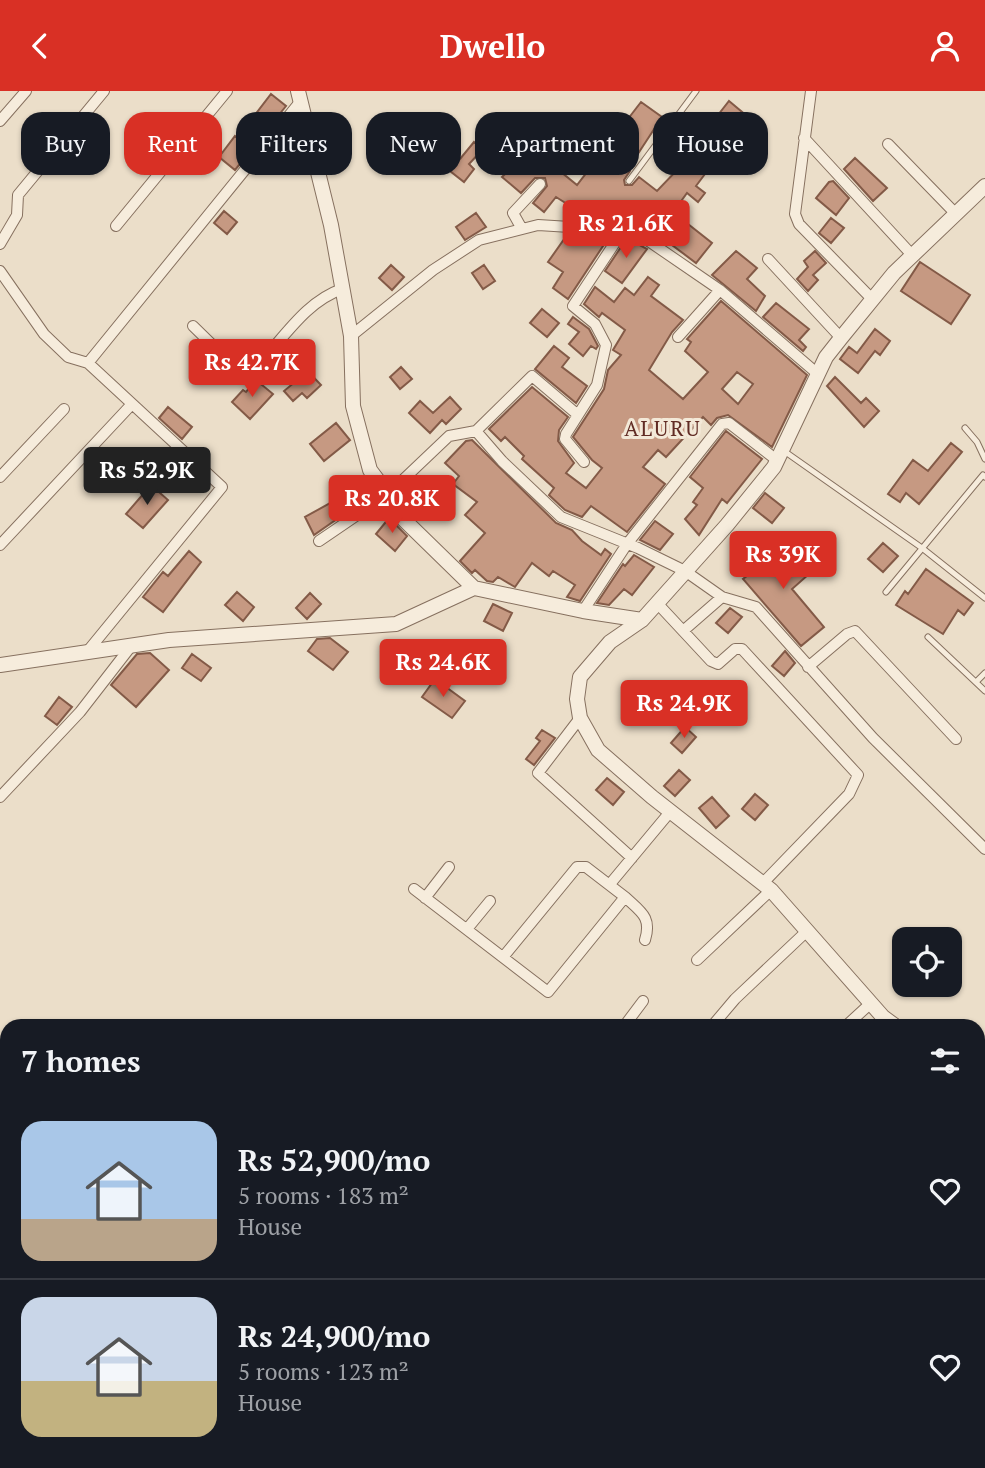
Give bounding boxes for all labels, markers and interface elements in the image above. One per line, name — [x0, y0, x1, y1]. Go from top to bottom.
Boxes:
text: Dwello — [440, 25, 545, 67]
icon: back — [21, 27, 59, 65]
icon: person — [926, 27, 964, 65]
chip: Buy — [21, 112, 110, 175]
chip: Rent — [124, 112, 222, 175]
chip: Filters — [236, 112, 352, 175]
chip: New — [366, 112, 461, 175]
chip: Apartment — [475, 112, 639, 175]
chip: House — [653, 112, 768, 175]
pin: Rs 21.6K — [554, 201, 698, 260]
text: Rs 21.6K — [579, 207, 673, 238]
pin: Rs 42.7K — [180, 339, 324, 399]
text: Rs 42.7K — [205, 346, 299, 377]
district label: ALURU — [624, 414, 702, 442]
pin: Rs 52.9K — [75, 447, 219, 507]
text: Rs 52.9K — [100, 454, 194, 485]
pin: Rs 20.8K — [320, 475, 464, 535]
text: Rs 20.8K — [345, 482, 439, 513]
pin: Rs 39K — [726, 531, 840, 591]
text: Rs 39K — [746, 538, 820, 569]
pin: Rs 24.6K — [371, 639, 515, 699]
text: Rs 24.6K — [396, 646, 490, 677]
pin: Rs 24.9K — [612, 681, 756, 740]
text: Rs 24.9K — [637, 687, 731, 718]
map controls — [892, 927, 962, 997]
button: locate — [892, 927, 962, 997]
text: 7 homes — [21, 1041, 140, 1081]
icon: filters — [926, 1042, 964, 1080]
text: Rs 52,900/mo — [238, 1140, 430, 1180]
icon: home — [77, 1149, 161, 1233]
icon: heart — [926, 1172, 964, 1210]
text: 5 rooms · 183 m² — [238, 1180, 409, 1211]
text: House — [238, 1211, 302, 1242]
text: Rs 24,900/mo — [238, 1316, 430, 1356]
icon: home — [77, 1325, 161, 1409]
icon: heart — [926, 1348, 964, 1386]
text: 5 rooms · 123 m² — [238, 1356, 409, 1387]
text: House — [238, 1387, 302, 1418]

